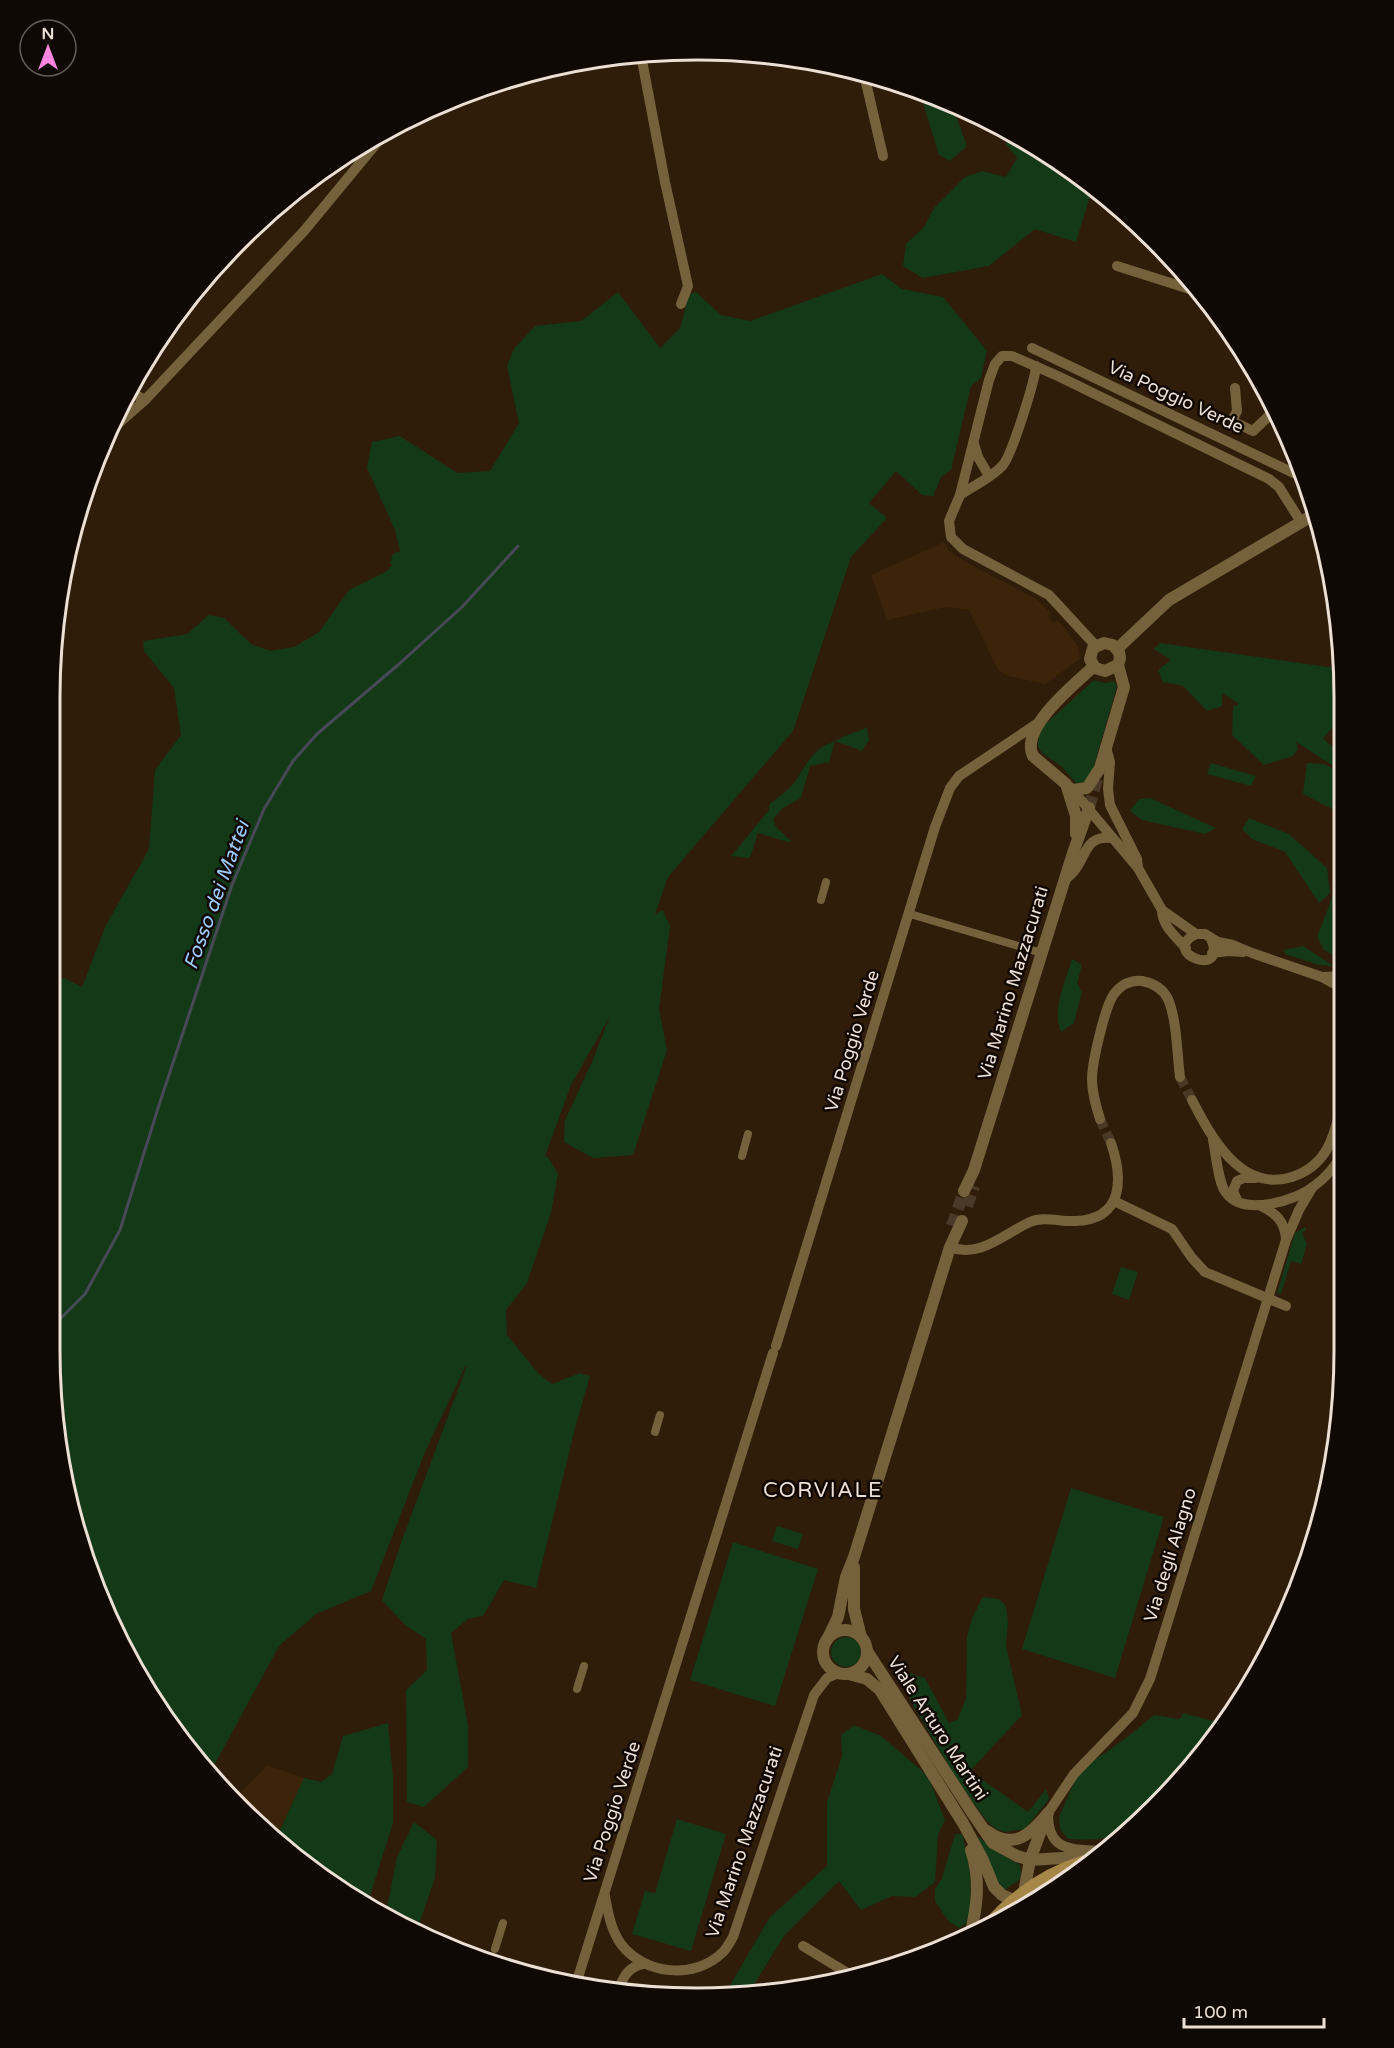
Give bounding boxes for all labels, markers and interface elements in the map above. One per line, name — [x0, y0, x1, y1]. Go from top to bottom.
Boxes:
north arrow — [18, 18, 78, 78]
text: N — [42, 24, 54, 44]
street label: Via Poggio Verde — [1105, 356, 1247, 438]
water label: Fosso dei Mattei — [179, 815, 256, 973]
street label: Via Marino Mazzacurati — [973, 884, 1053, 1082]
street label: Via Poggio Verde — [820, 967, 884, 1115]
district label: CORVIALE — [763, 1478, 883, 1503]
street label: Via degli Alagno — [1139, 1485, 1201, 1625]
street label: Viale Arturo Martini — [883, 1652, 993, 1804]
street label: Via Poggio Verde — [579, 1739, 645, 1885]
street label: Via Marino Mazzacurati — [701, 1743, 787, 1941]
scale bar — [1184, 1991, 1324, 2029]
text: 100 m — [1193, 2001, 1248, 2023]

